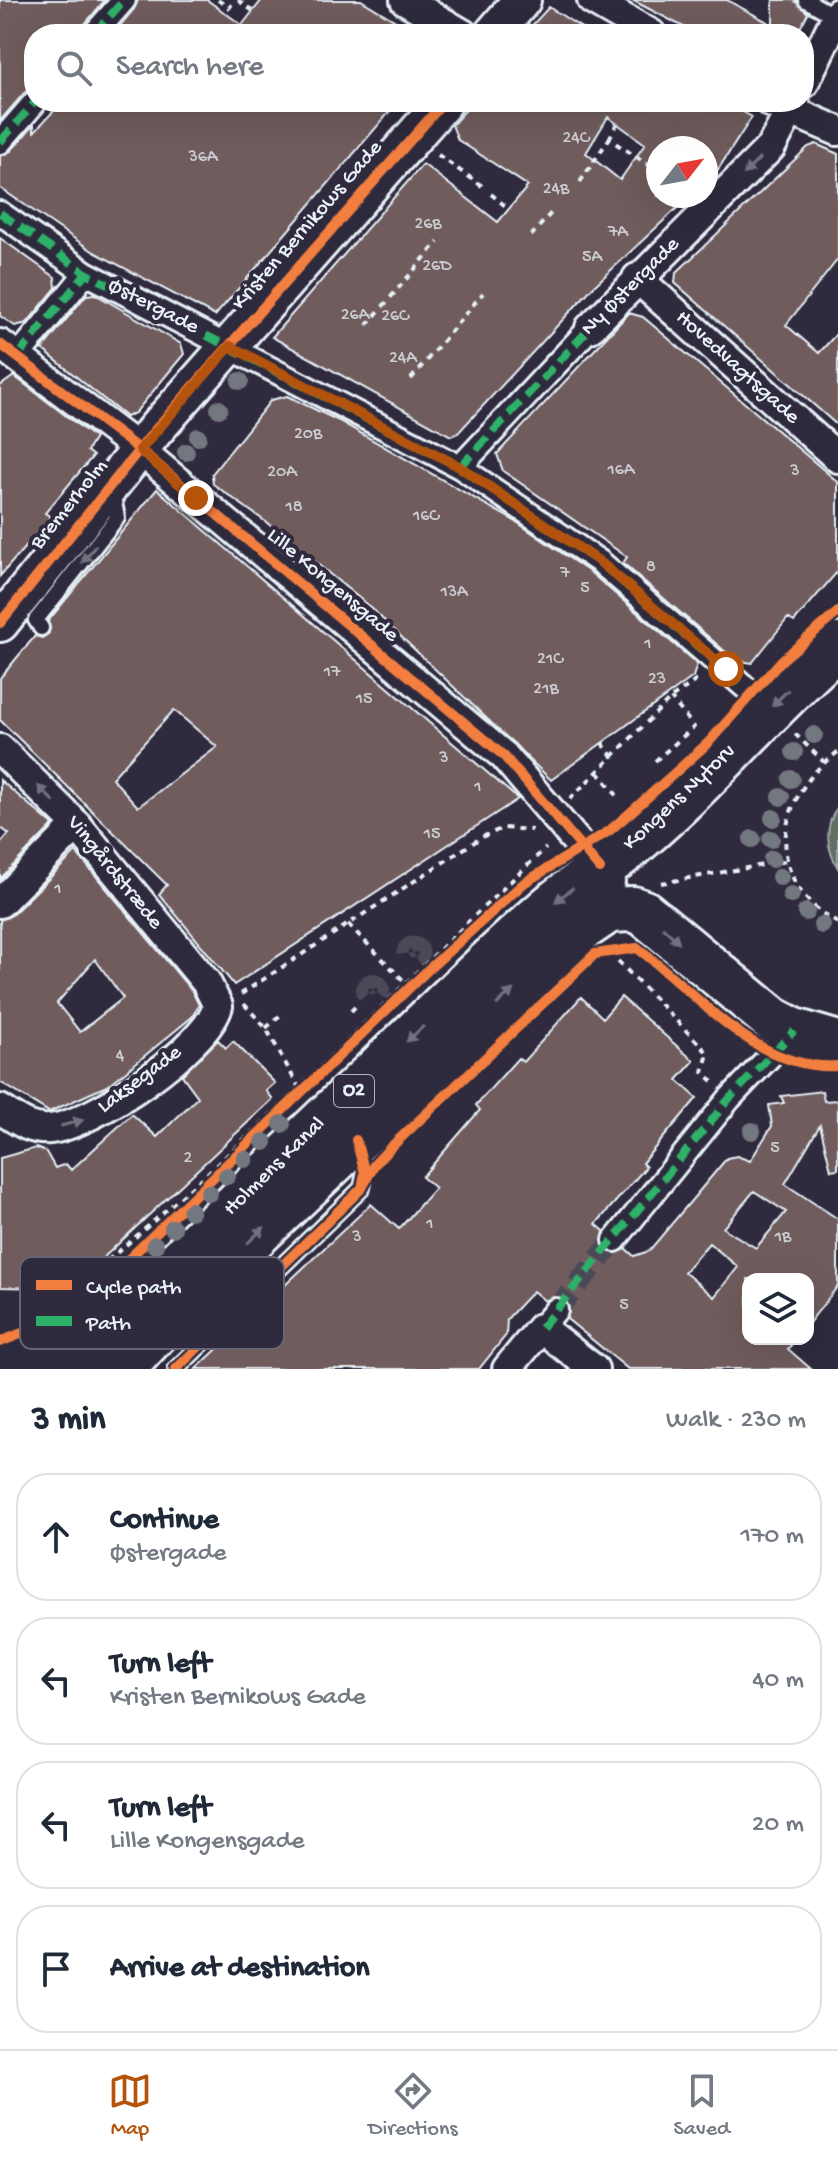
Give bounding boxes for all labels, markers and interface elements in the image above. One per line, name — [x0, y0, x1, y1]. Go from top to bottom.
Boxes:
search box — [24, 24, 814, 112]
icon: search — [52, 46, 96, 90]
text: Search here — [116, 51, 264, 86]
house number: 24C — [562, 128, 591, 149]
street label: Kristen Bernikows Gade — [227, 135, 389, 316]
north arrow — [646, 136, 718, 208]
house number: 36A — [187, 147, 219, 168]
one-way arrow — [743, 156, 761, 175]
house number: 24B — [543, 179, 570, 200]
house number: 26B — [414, 214, 442, 235]
house number: 7A — [607, 222, 629, 243]
street label: Ny Østergade — [576, 232, 686, 342]
house number: 5A — [582, 247, 603, 268]
house number: 26D — [422, 256, 452, 277]
street label: Østergade — [103, 273, 203, 341]
house number: 26A — [341, 305, 371, 326]
street label: Hovedvagtsgade — [669, 305, 805, 431]
house number: 26C — [381, 306, 410, 327]
house number: 24A — [389, 348, 418, 369]
house number: 20B — [294, 424, 323, 445]
street label: Bremerholm — [25, 454, 115, 556]
house number: 16A — [606, 460, 636, 481]
house number: 3 — [789, 461, 800, 482]
house number: 20A — [267, 462, 298, 483]
route end — [178, 480, 214, 516]
house number: 18 — [284, 497, 303, 518]
house number: 16C — [412, 506, 440, 527]
street label: Lille Kongensgade — [261, 523, 404, 649]
one-way arrow — [81, 544, 98, 564]
house number: 8 — [646, 557, 656, 578]
house number: 7 — [559, 563, 570, 584]
house number: 5 — [580, 578, 590, 599]
house number: 13A — [439, 582, 469, 603]
house number: 1 — [643, 634, 652, 655]
house number: 21C — [537, 649, 564, 670]
route start — [708, 651, 744, 687]
house number: 17 — [323, 662, 341, 683]
house number: 23 — [648, 669, 666, 690]
house number: 21B — [533, 679, 559, 700]
one-way arrow — [771, 688, 790, 707]
house number: 15 — [355, 689, 372, 710]
street label: Kongens Nytorv — [618, 739, 742, 857]
house number: 3 — [438, 748, 449, 769]
house number: 1 — [473, 777, 482, 798]
one-way arrow — [37, 785, 56, 804]
street label: Vingårdstræde — [60, 810, 168, 936]
house number: 15 — [423, 824, 440, 845]
house number: 1 — [53, 879, 62, 900]
one-way arrow — [554, 887, 574, 903]
one-way arrow — [661, 925, 680, 943]
one-way arrow — [495, 988, 514, 1006]
one-way arrow — [406, 1024, 425, 1042]
street label: Laksegade — [93, 1040, 188, 1120]
house number: 4 — [116, 1046, 125, 1067]
road number: O2 — [334, 1075, 374, 1107]
street label: Holmens Kanal — [219, 1112, 331, 1222]
one-way arrow — [60, 1117, 85, 1129]
house number: 5 — [770, 1138, 780, 1159]
house number: 2 — [184, 1148, 193, 1169]
house number: 1 — [425, 1214, 434, 1235]
one-way arrow — [247, 1226, 266, 1244]
house number: 3 — [351, 1227, 362, 1248]
house number: 1B — [774, 1227, 792, 1248]
legend — [20, 1257, 284, 1349]
map controls — [742, 1273, 814, 1345]
button: layers — [742, 1273, 814, 1345]
text: Cycle path — [86, 1276, 182, 1302]
house number: 5 — [619, 1295, 629, 1316]
text: Path — [85, 1312, 131, 1338]
text: 3 min — [32, 1401, 105, 1441]
text: Walk · 230 m — [666, 1406, 806, 1437]
text: Continue — [110, 1504, 219, 1539]
icon: ahead — [34, 1515, 78, 1559]
text: 170 m — [741, 1522, 804, 1553]
text: Østergade — [110, 1539, 226, 1570]
text: Turn left — [110, 1648, 211, 1683]
icon: left — [34, 1659, 78, 1703]
text: 40 m — [752, 1666, 804, 1697]
text: Kristen Bernikows Gade — [110, 1683, 366, 1714]
text: Turn left — [110, 1792, 211, 1827]
icon: left — [34, 1803, 78, 1847]
text: 20 m — [752, 1810, 804, 1841]
text: Lille Kongensgade — [110, 1827, 304, 1858]
icon: arrive — [34, 1947, 78, 1991]
text: Arrive at destination — [110, 1952, 370, 1987]
tab: Map — [108, 2069, 152, 2143]
tab: Directions — [368, 2069, 458, 2143]
tab: Saved — [674, 2069, 730, 2143]

